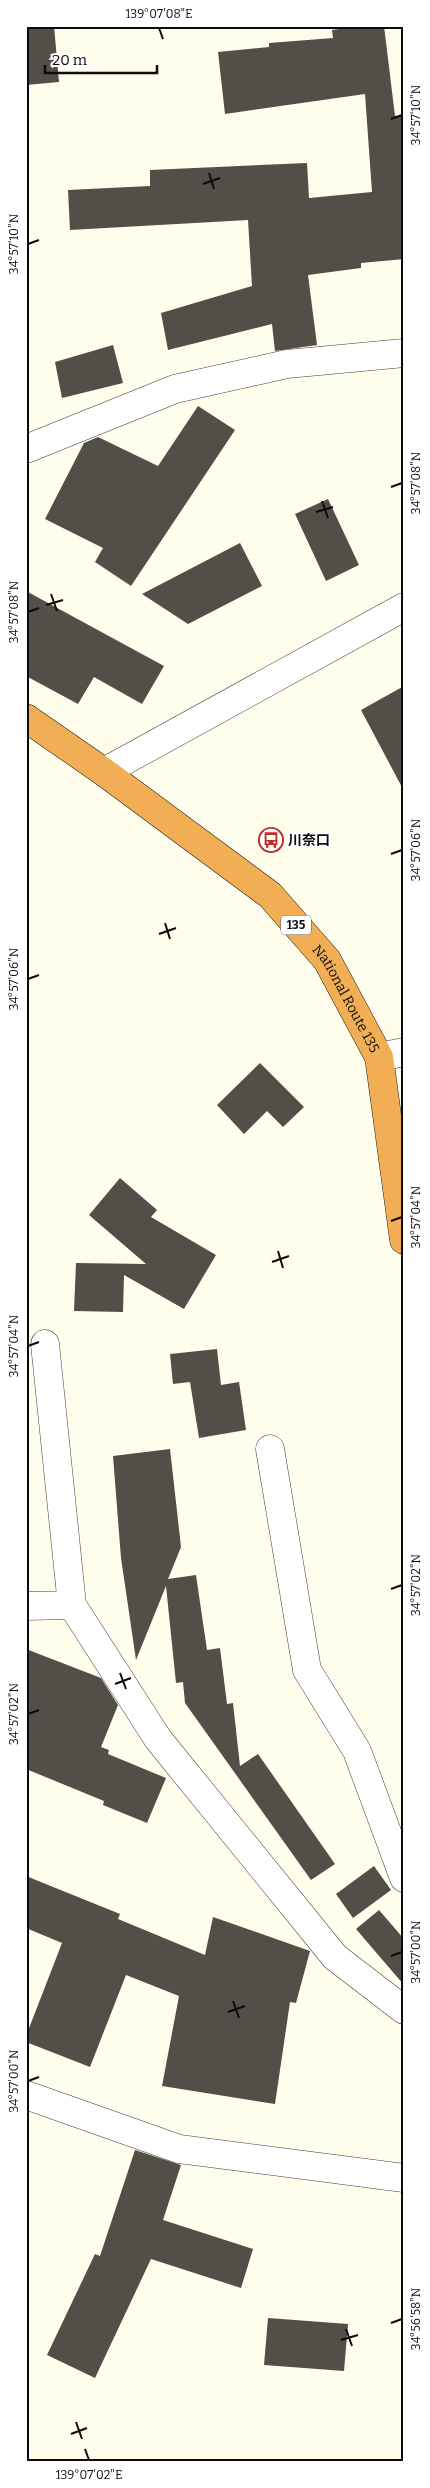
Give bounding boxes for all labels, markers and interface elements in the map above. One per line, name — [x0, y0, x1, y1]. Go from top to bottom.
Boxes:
text: 139°07'08"E — [125, 7, 193, 21]
scale bar — [45, 42, 158, 74]
text: 20 m — [52, 51, 88, 69]
text: 34°57'10"N — [409, 84, 423, 145]
text: 34°57'10"N — [7, 213, 21, 274]
text: 34°57'08"N — [409, 451, 423, 514]
text: 34°57'08"N — [7, 580, 21, 643]
text: 34°57'06"N — [409, 818, 423, 881]
bus stop icon: 川奈口 — [258, 827, 284, 853]
place label: 川奈口 — [288, 832, 330, 849]
road number: 135 — [281, 916, 311, 934]
street label: National Route 135 — [309, 941, 384, 1056]
text: 34°57'06"N — [7, 947, 21, 1010]
text: 34°57'04"N — [409, 1185, 423, 1248]
text: 34°57'04"N — [7, 1314, 21, 1377]
text: 34°57'02"N — [409, 1554, 423, 1616]
text: 34°57'02"N — [7, 1683, 21, 1745]
text: 34°57'00"N — [409, 1920, 423, 1984]
text: 34°57'00"N — [7, 2049, 21, 2113]
text: 34°56'58"N — [409, 2287, 423, 2350]
text: 139°07'02"E — [56, 2468, 122, 2482]

